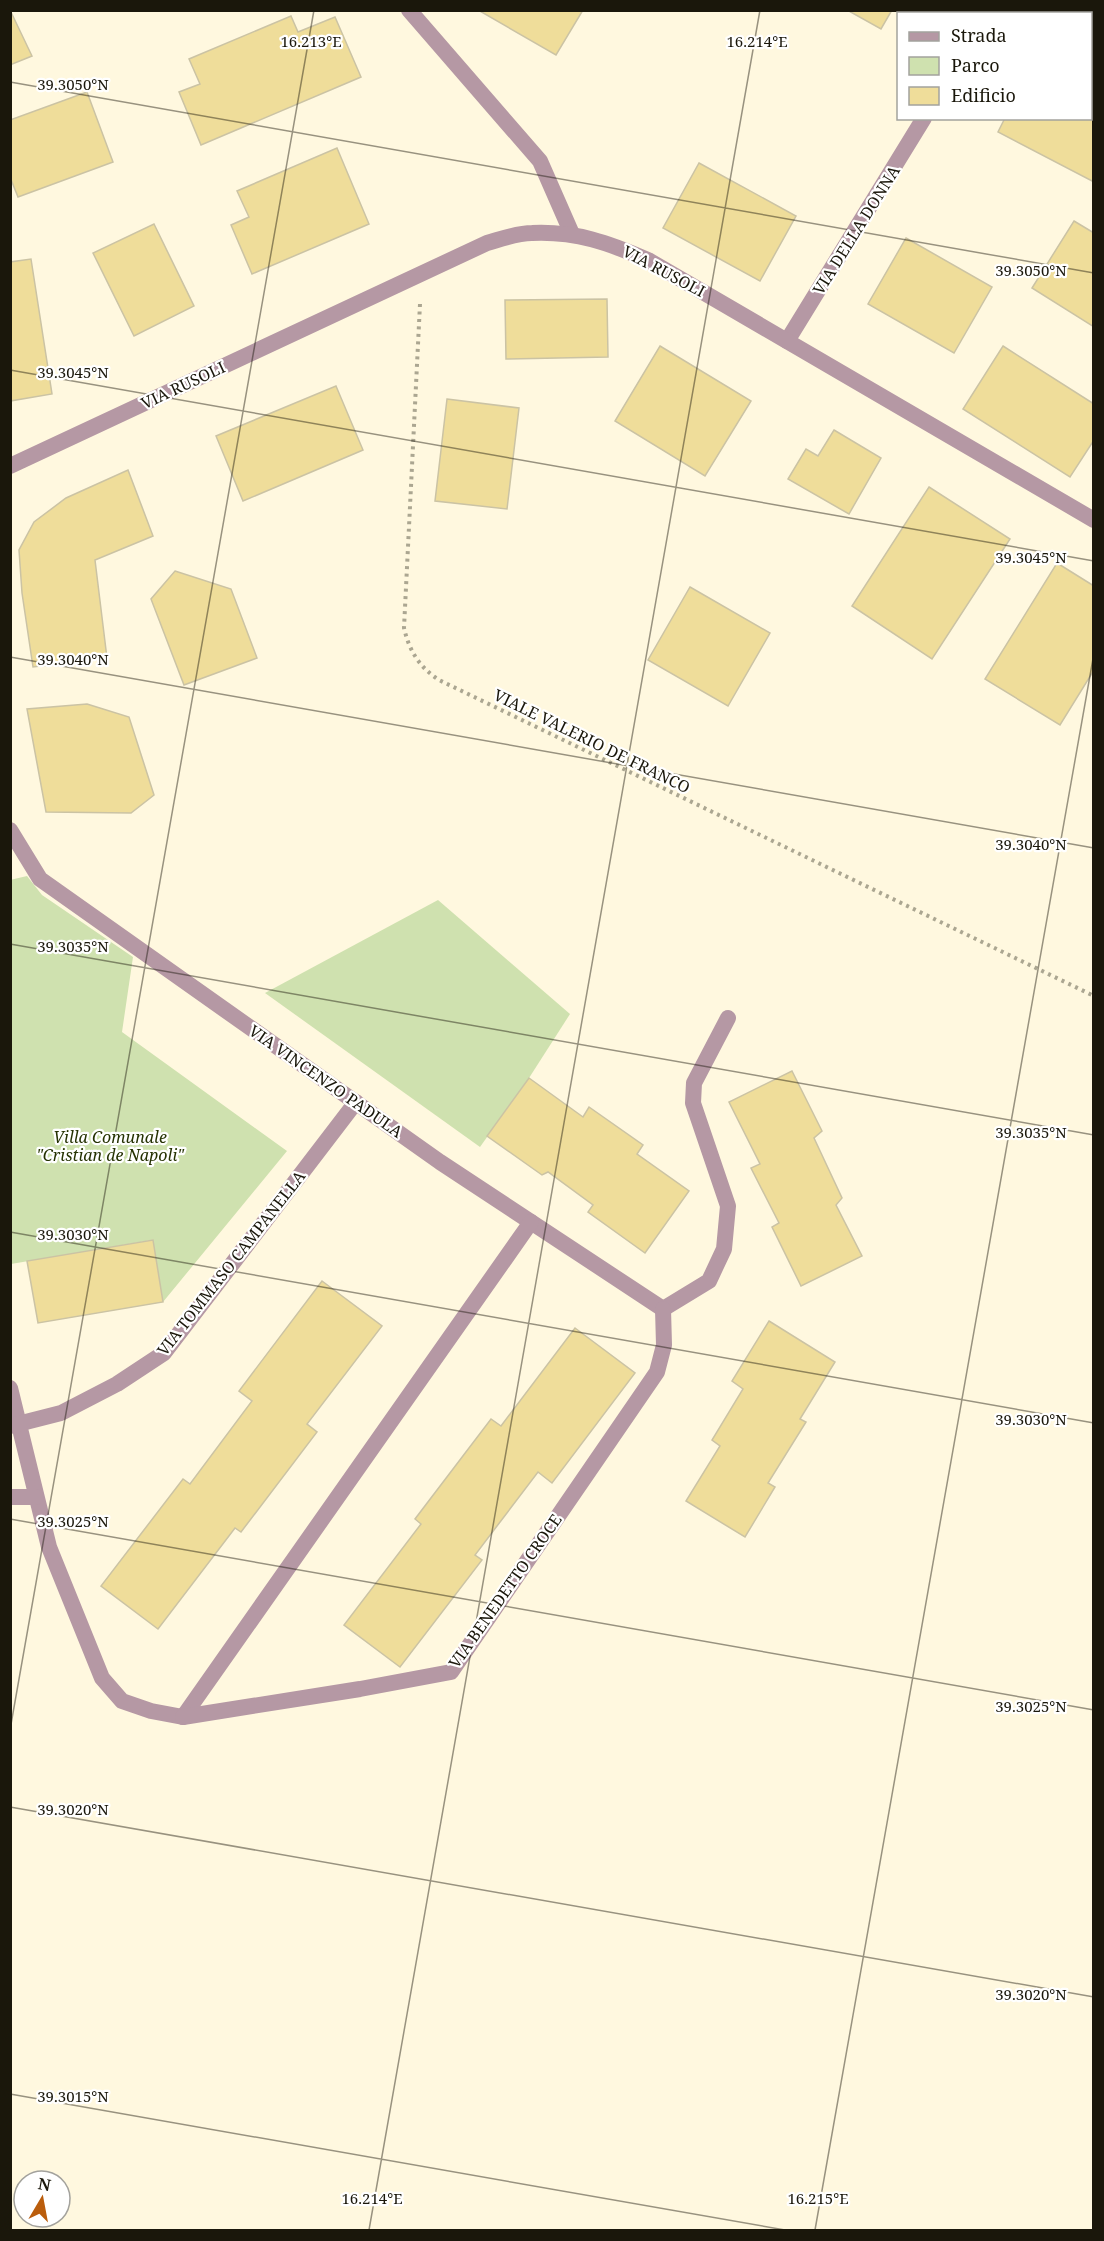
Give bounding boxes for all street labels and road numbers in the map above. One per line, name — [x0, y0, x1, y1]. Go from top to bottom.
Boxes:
street label: VIA DELLA DONNA — [807, 161, 905, 299]
street label: VIA RUSOLI — [619, 240, 709, 302]
street label: VIA RUSOLI — [137, 356, 229, 414]
street label: VIALE VALERIO DE FRANCO — [490, 684, 694, 798]
street label: VIA VINCENZO PADULA — [245, 1020, 408, 1143]
street label: VIA TOMMASO CAMPANELLA — [152, 1165, 311, 1360]
street label: VIA BENEDETTO CROCE — [443, 1510, 567, 1672]

